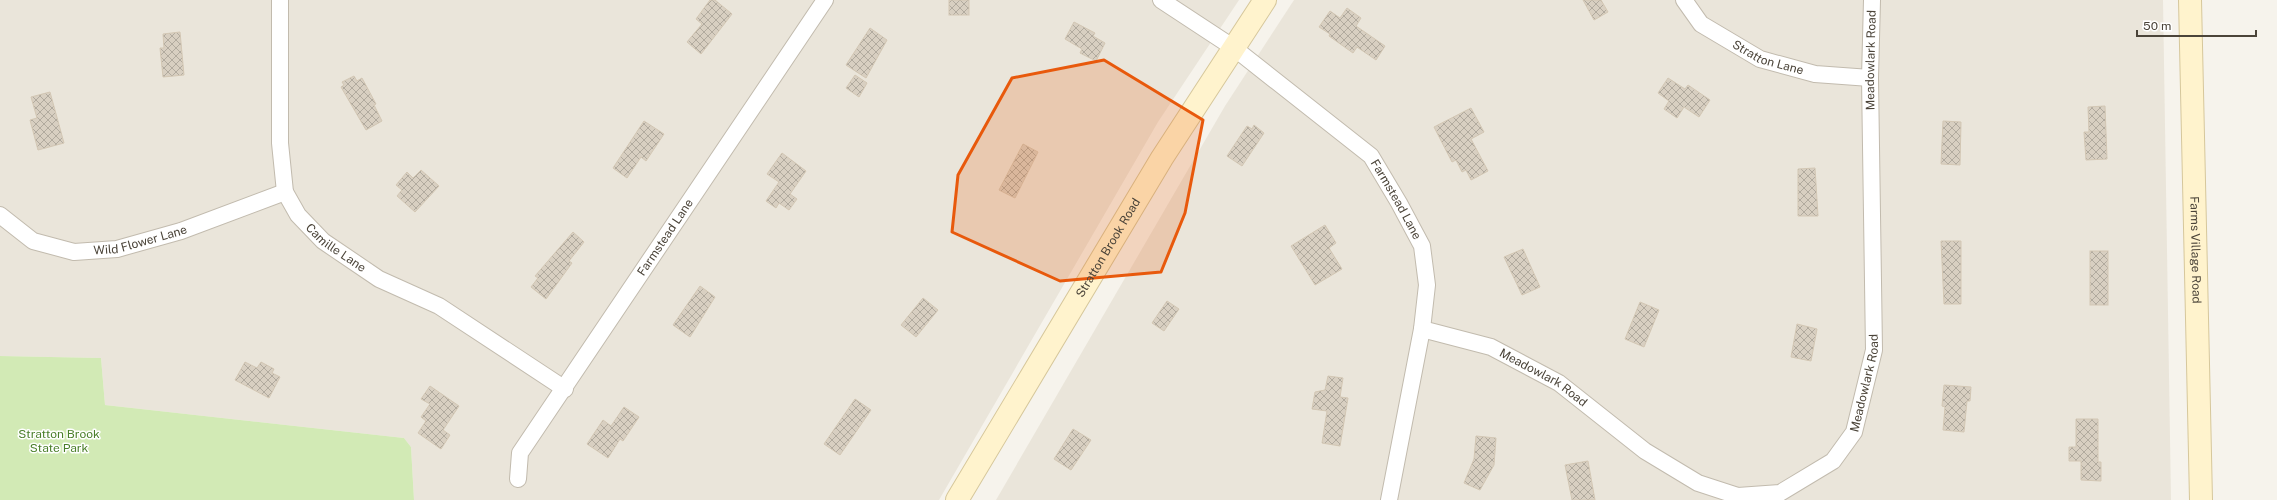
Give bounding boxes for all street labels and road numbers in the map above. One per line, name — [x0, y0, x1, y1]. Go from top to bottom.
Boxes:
street label: Meadowlark Road — [1863, 10, 1879, 110]
street label: Stratton Lane — [1730, 37, 1805, 78]
street label: Farmstead Lane — [1368, 157, 1424, 242]
street label: Farmstead Lane — [634, 196, 696, 279]
street label: Stratton Brook Road — [1073, 196, 1143, 300]
street label: Farms Village Road — [2187, 196, 2204, 304]
street label: Camille Lane — [303, 221, 369, 275]
street label: Wild Flower Lane — [93, 222, 189, 258]
street label: Meadowlark Road — [1847, 334, 1881, 433]
street label: Meadowlark Road — [1497, 346, 1590, 409]

